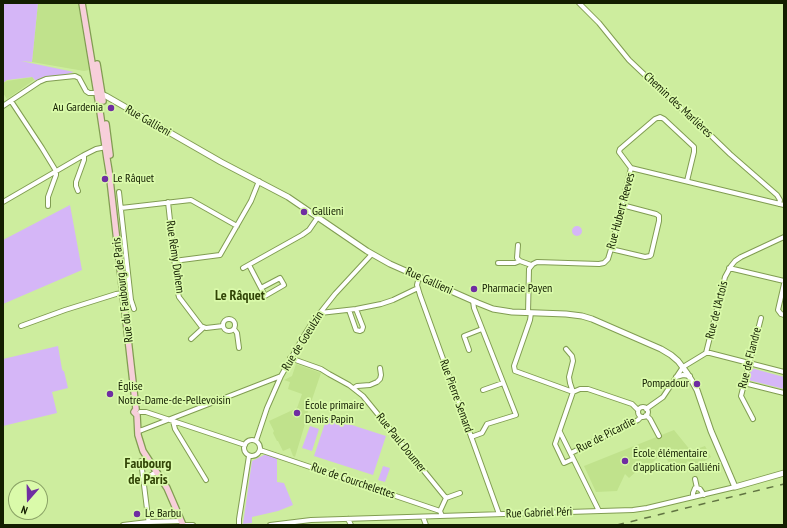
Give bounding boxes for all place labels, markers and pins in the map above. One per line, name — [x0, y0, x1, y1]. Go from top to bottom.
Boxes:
place label: Au Gardenia — [53, 101, 103, 115]
marker: Au Gardenia — [106, 103, 116, 113]
place label: Le Râquet — [113, 172, 154, 186]
marker: Le Râquet — [100, 174, 110, 184]
place label: Gallieni — [312, 205, 344, 219]
marker: Gallieni — [299, 207, 309, 217]
place label: Pharmacie Payen — [482, 282, 552, 296]
marker: Pharmacie Payen — [469, 284, 479, 294]
place label: Pompadour — [642, 377, 689, 391]
marker: Pompadour — [692, 379, 702, 389]
place label: Église Notre-Dame-de-Pellevoisin — [118, 380, 230, 408]
marker: Église Notre-Dame-de-Pellevoisin — [105, 389, 115, 399]
place label: École primaire Denis Papin — [305, 399, 364, 427]
marker: École primaire Denis Papin — [292, 408, 302, 418]
place label: École élémentaire d'application Galliéni — [633, 447, 720, 475]
marker: École élémentaire d'application Galliéni — [620, 456, 630, 466]
place label: Le Barbu — [145, 507, 181, 521]
marker: Le Barbu — [132, 509, 142, 519]

